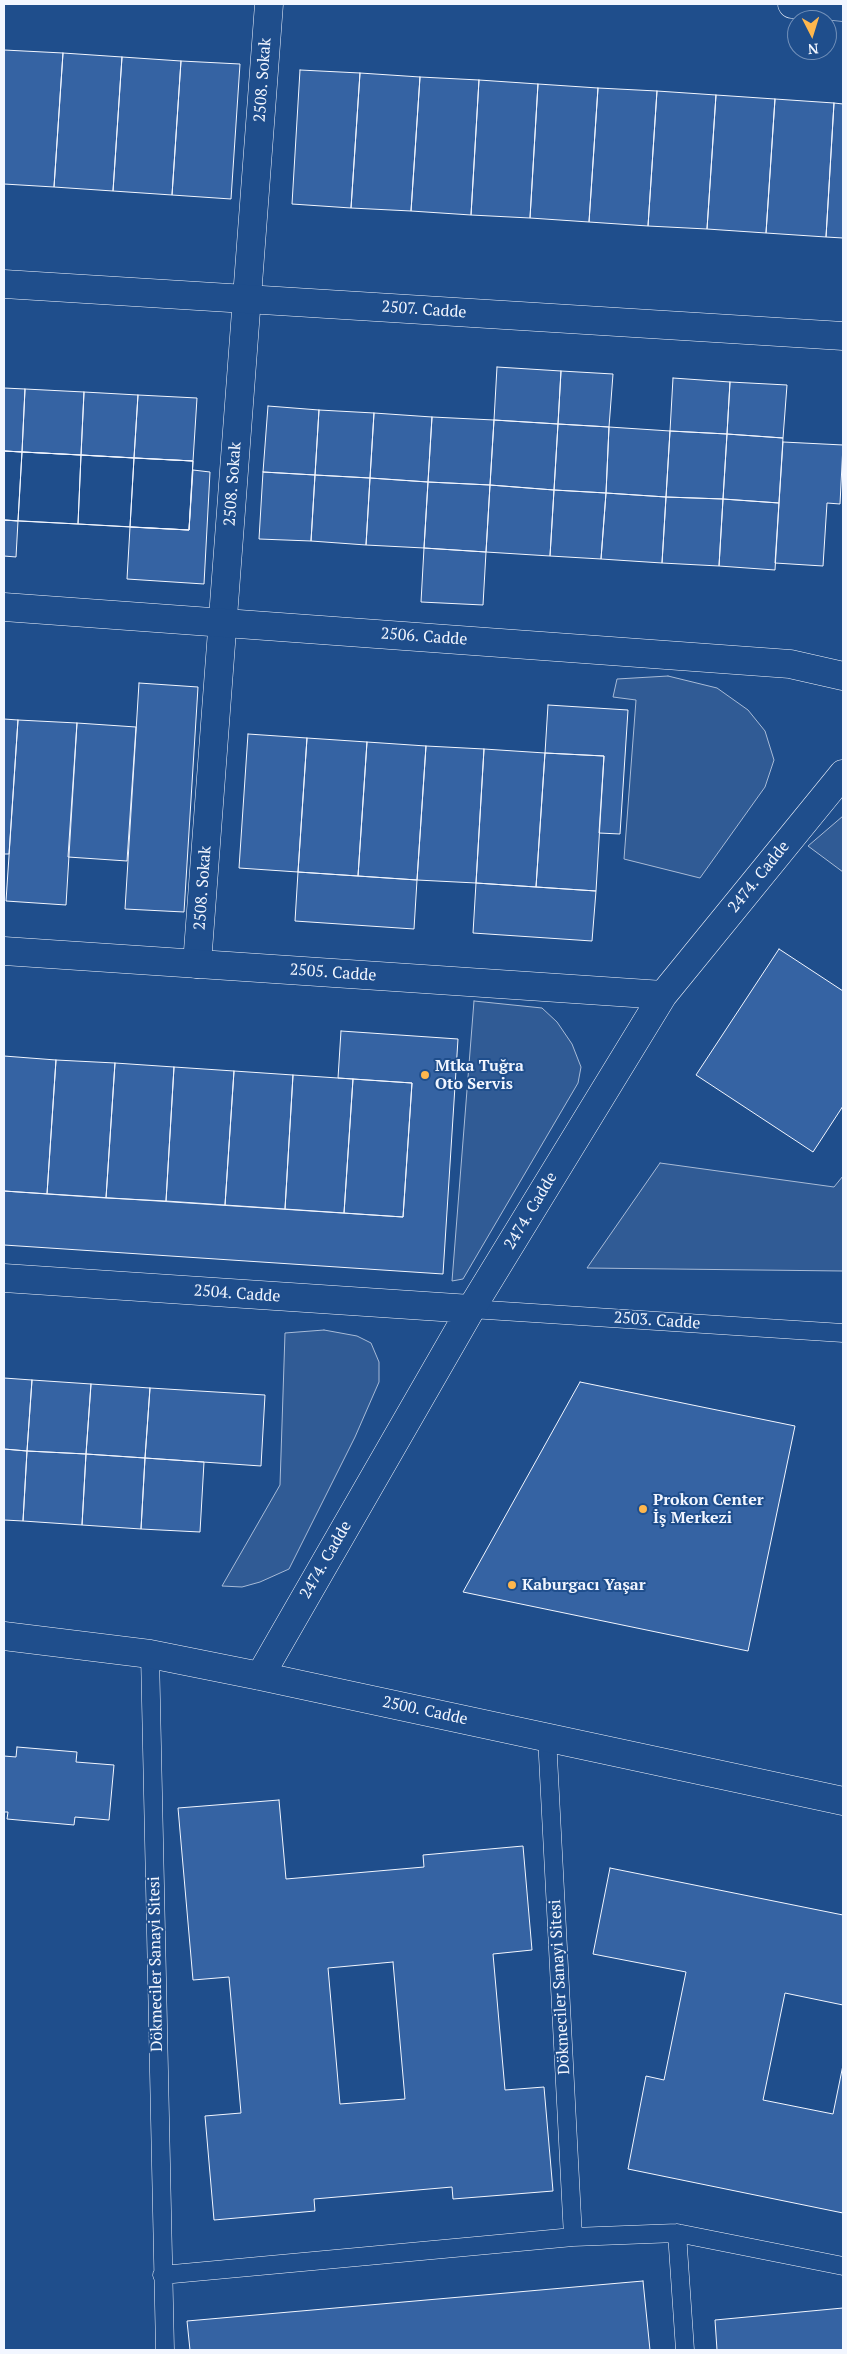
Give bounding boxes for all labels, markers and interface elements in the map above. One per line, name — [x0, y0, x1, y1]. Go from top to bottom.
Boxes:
north arrow — [787, 10, 837, 60]
street label: 2508. Sokak — [250, 37, 276, 123]
text: N — [807, 40, 819, 59]
street label: 2507. Cadde — [381, 297, 467, 323]
street label: 2508. Sokak — [220, 441, 246, 527]
street label: 2506. Cadde — [380, 624, 468, 650]
street label: 2474. Cadde — [724, 837, 794, 917]
street label: 2508. Sokak — [190, 845, 216, 931]
street label: 2505. Cadde — [289, 960, 377, 986]
place label: Mtka Tuğra Oto Servis — [435, 1056, 524, 1094]
marker: Mtka Tuğra Oto Servis — [419, 1069, 431, 1081]
street label: 2474. Cadde — [500, 1169, 562, 1253]
street label: 2504. Cadde — [193, 1281, 281, 1307]
street label: 2503. Cadde — [613, 1308, 701, 1334]
place label: Prokon Center İş Merkezi — [653, 1490, 764, 1528]
marker: Prokon Center İş Merkezi — [637, 1503, 649, 1515]
street label: 2474. Cadde — [296, 1518, 356, 1602]
place label: Kaburgacı Yaşar — [522, 1575, 646, 1595]
marker: Kaburgacı Yaşar — [506, 1579, 518, 1591]
street label: 2500. Cadde — [381, 1693, 469, 1729]
street label: Dökmeciler Sanayi Sitesi — [145, 1876, 167, 2052]
street label: Dökmeciler Sanayi Sitesi — [546, 1899, 574, 2075]

